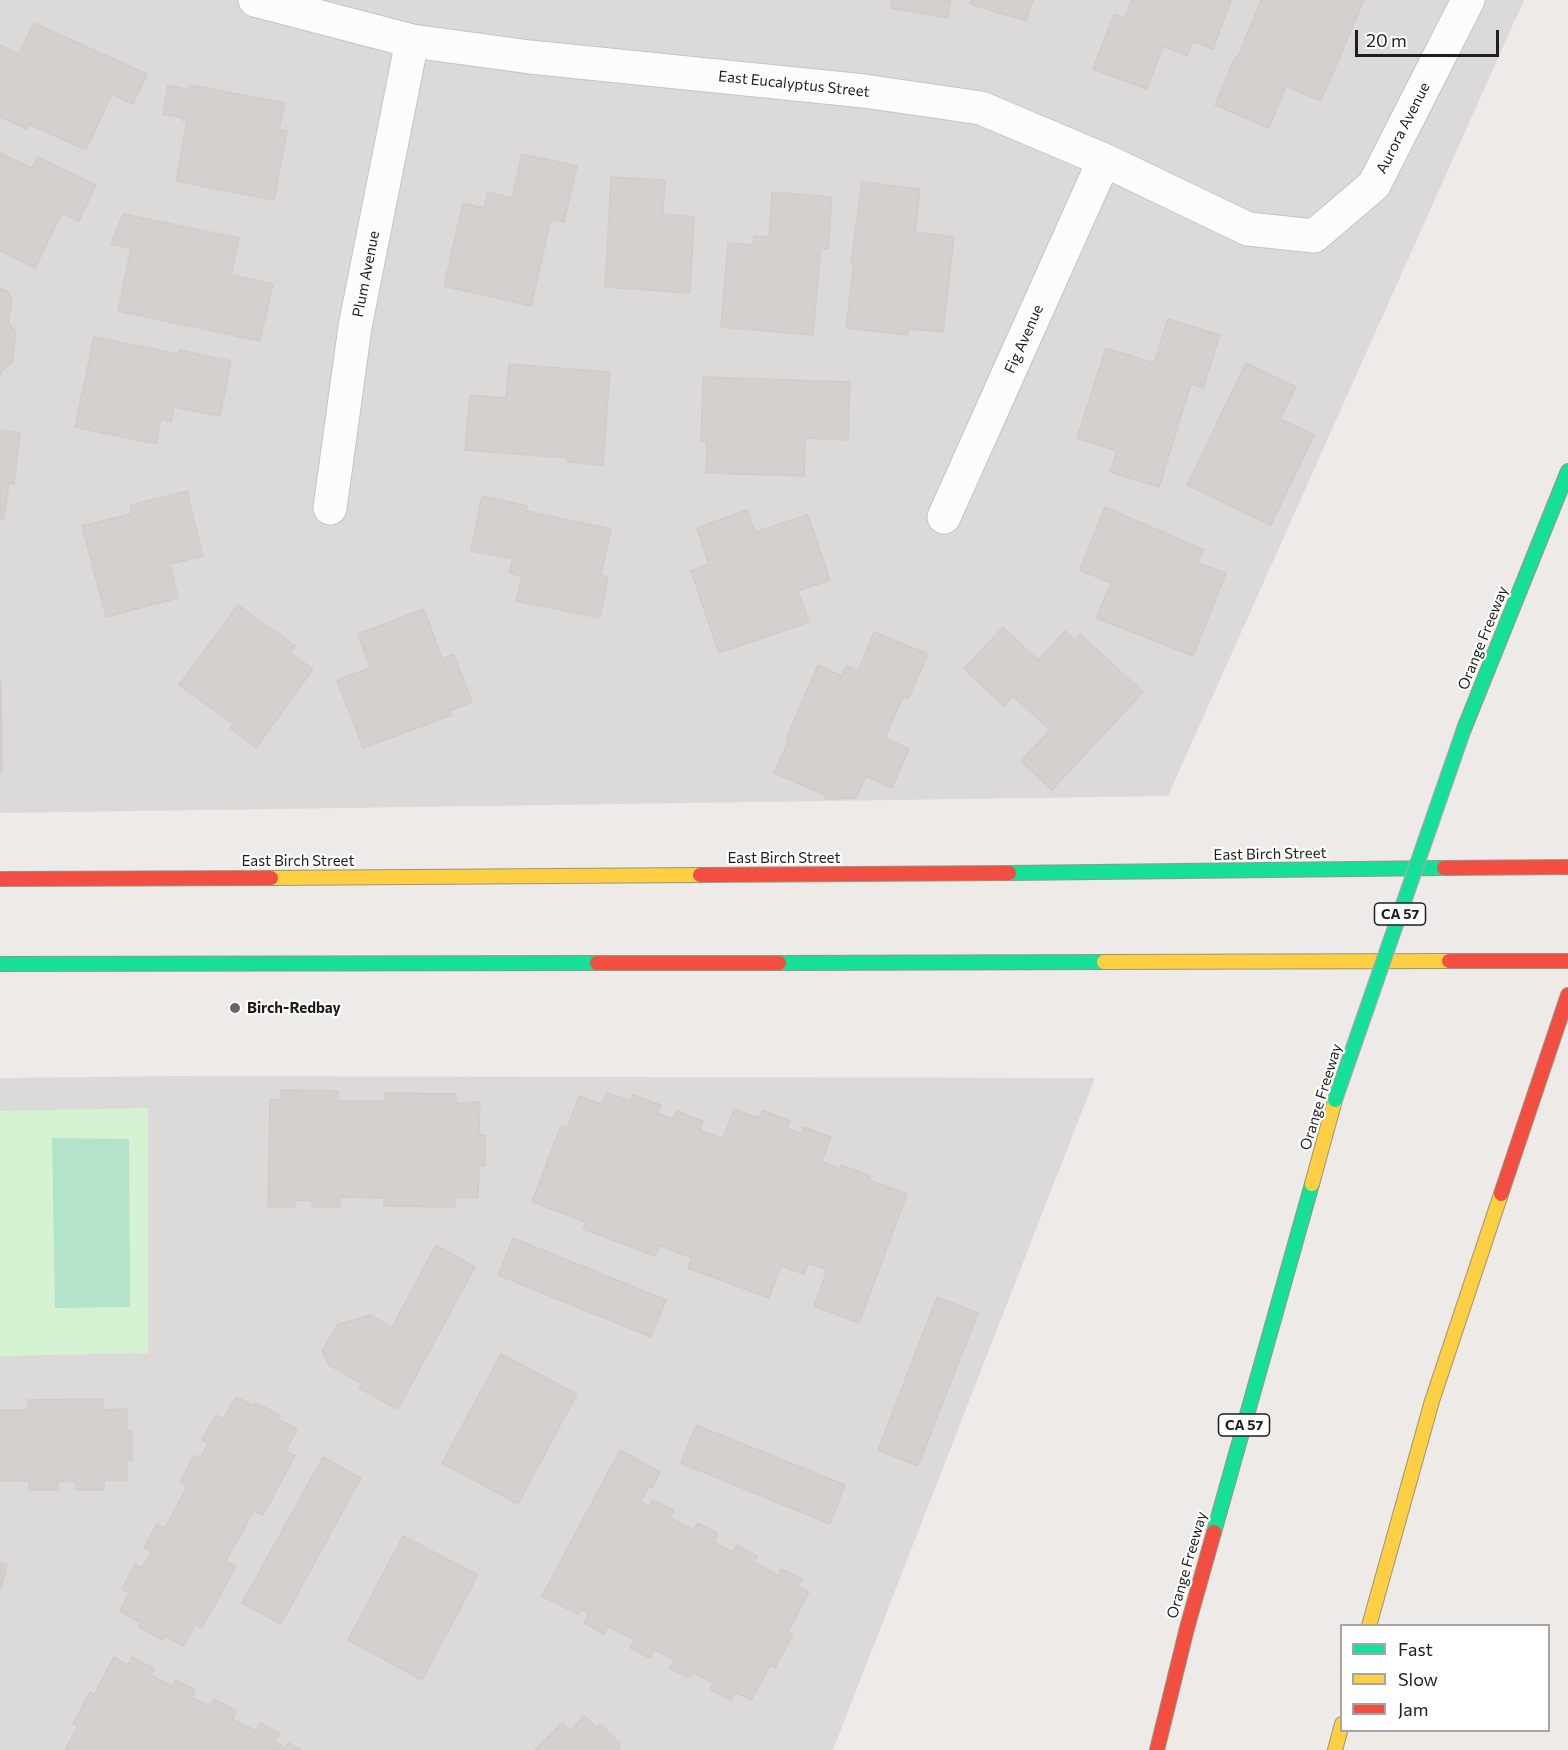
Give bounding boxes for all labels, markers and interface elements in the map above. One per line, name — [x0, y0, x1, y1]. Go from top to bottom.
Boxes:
scale bar — [1358, 18, 1502, 56]
text: 20 m — [1366, 29, 1407, 51]
street label: East Eucalyptus Street — [717, 67, 871, 101]
street label: Aurora Avenue — [1372, 79, 1434, 177]
street label: Plum Avenue — [349, 229, 383, 319]
street label: Fig Avenue — [1001, 302, 1047, 376]
street label: Orange Freeway — [1454, 583, 1512, 693]
street label: East Birch Street — [1213, 844, 1327, 864]
street label: East Birch Street — [727, 849, 841, 867]
street label: East Birch Street — [241, 852, 355, 870]
road number: CA 57 — [1374, 903, 1426, 925]
place label: Birch-Redbay — [247, 999, 341, 1017]
marker: Birch-Redbay — [228, 1001, 242, 1015]
street label: Orange Freeway — [1296, 1042, 1346, 1152]
road number: CA 57 — [1218, 1414, 1270, 1436]
street label: Orange Freeway — [1163, 1509, 1211, 1621]
legend — [1340, 1624, 1550, 1732]
text: Fast — [1398, 1638, 1433, 1660]
text: Slow — [1398, 1668, 1438, 1690]
text: Jam — [1398, 1698, 1428, 1720]

